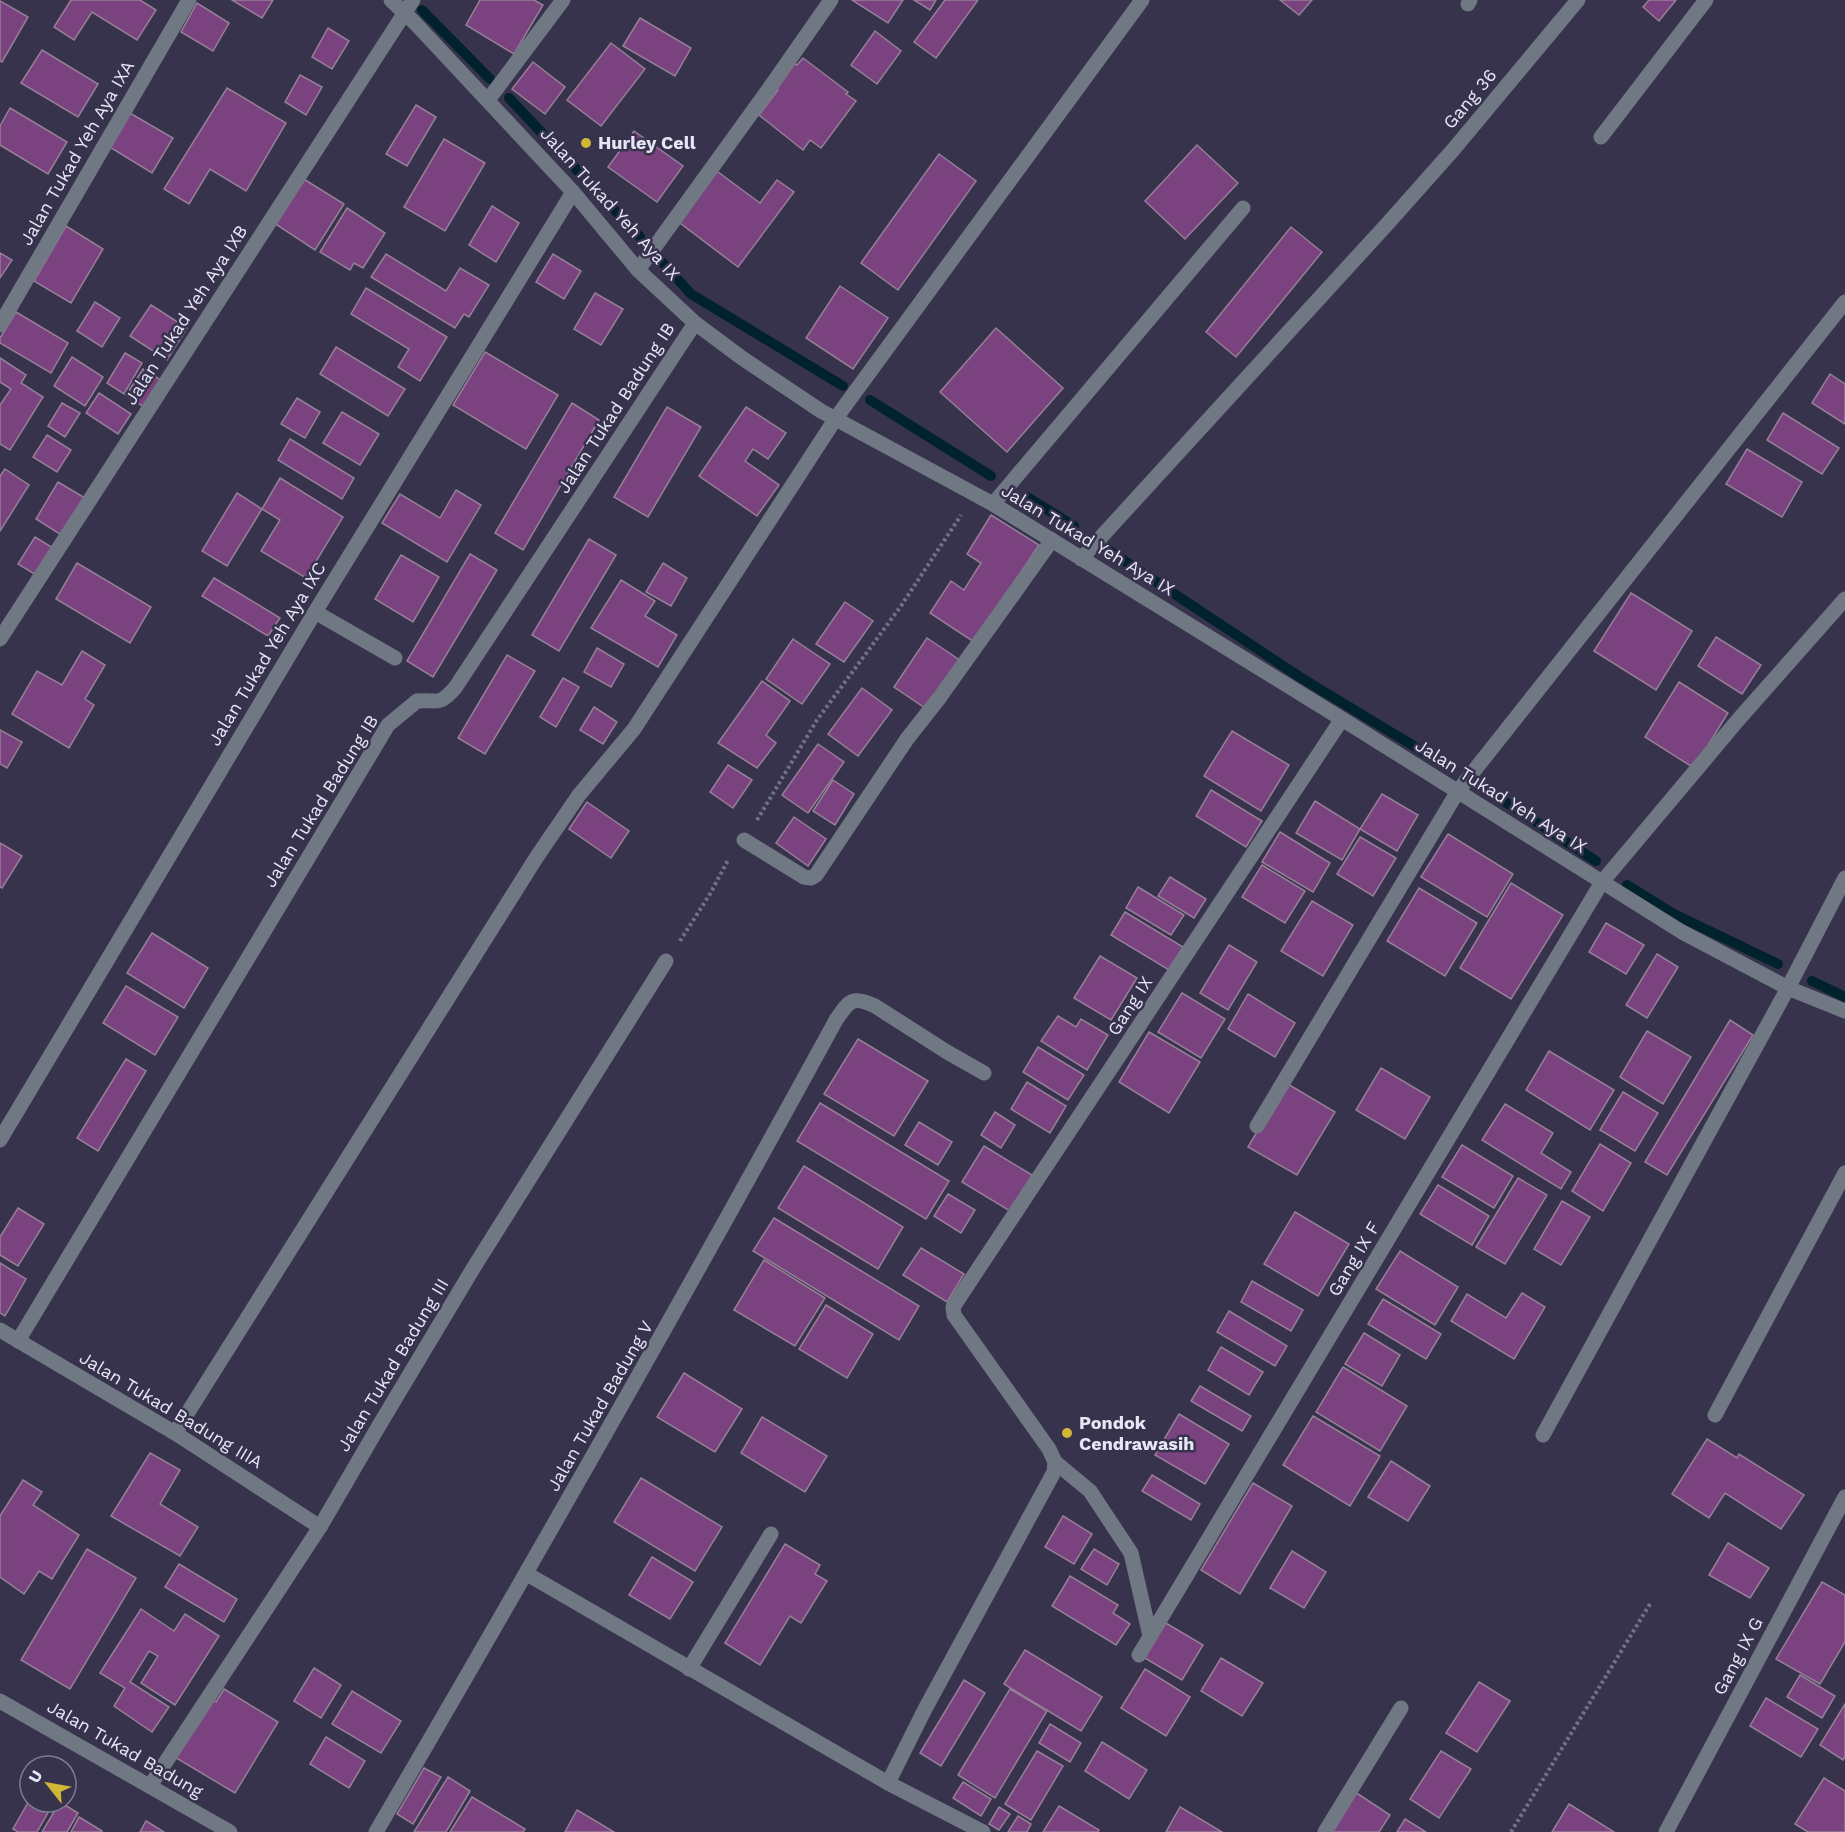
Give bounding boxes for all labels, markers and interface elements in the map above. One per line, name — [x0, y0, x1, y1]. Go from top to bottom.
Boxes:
street label: Jalan Tukad Yeh Aya IXA — [15, 57, 138, 249]
street label: Gang 36 — [1439, 65, 1501, 133]
street label: Jalan Tukad Yeh Aya IX — [536, 123, 685, 285]
place label: Hurley Cell — [598, 132, 696, 153]
marker: Hurley Cell — [579, 136, 593, 150]
street label: Jalan Tukad Yeh Aya IXB — [120, 221, 252, 409]
street label: Jalan Tukad Badung IB — [553, 318, 679, 497]
street label: Jalan Tukad Yeh Aya IX — [998, 480, 1179, 600]
street label: Jalan Tukad Yeh Aya IXC — [203, 558, 330, 749]
street label: Jalan Tukad Badung IB — [259, 711, 382, 891]
street label: Jalan Tukad Yeh Aya IX — [1412, 734, 1591, 857]
street label: Gang IX — [1103, 972, 1157, 1039]
street label: Gang IX F — [1323, 1218, 1384, 1300]
street label: Jalan Tukad Badung III — [333, 1274, 453, 1455]
street label: Jalan Tukad Badung V — [542, 1317, 657, 1495]
street label: Jalan Tukad Badung IIIA — [76, 1346, 267, 1473]
place label: Pondok Cendrawasih — [1079, 1412, 1194, 1454]
marker: Pondok Cendrawasih — [1060, 1426, 1074, 1440]
street label: Gang IX G — [1708, 1613, 1767, 1698]
street label: Jalan Tukad Badung — [44, 1695, 207, 1802]
north arrow — [18, 1754, 78, 1814]
text: U — [24, 1767, 47, 1786]

